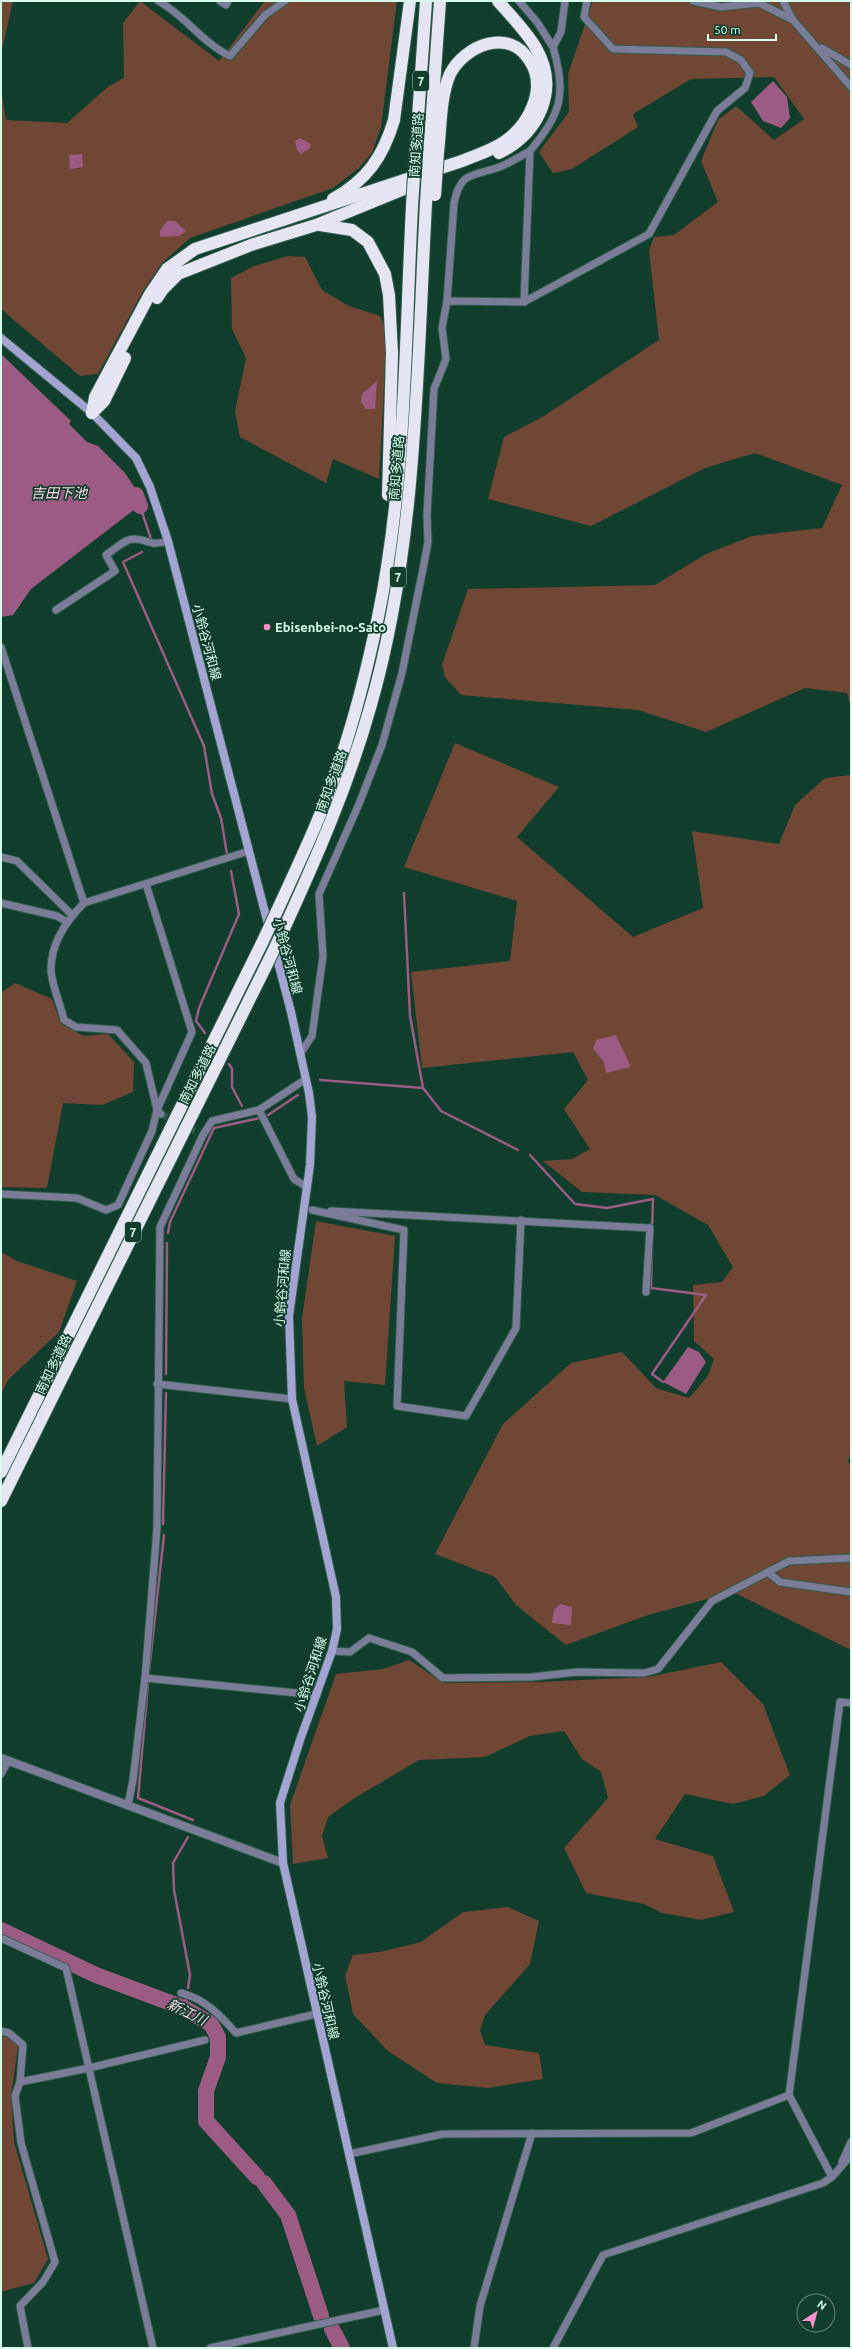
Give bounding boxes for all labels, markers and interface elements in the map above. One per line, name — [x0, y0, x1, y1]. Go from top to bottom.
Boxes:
scale bar — [708, 16, 776, 42]
text: 50 m — [714, 23, 741, 36]
road number: 7 — [413, 71, 429, 91]
street label: 南知多道路 — [407, 112, 425, 178]
street label: 南知多道路 — [386, 435, 406, 501]
water label: 吉田下池 — [31, 485, 89, 501]
road number: 7 — [390, 567, 406, 587]
street label: 小鈴谷河和線 — [190, 603, 224, 681]
place label: Ebisenbei-no-Sato — [275, 620, 386, 634]
marker: Ebisenbei-no-Sato — [262, 622, 272, 632]
street label: 南知多道路 — [313, 748, 349, 814]
street label: 小鈴谷河和線 — [271, 917, 305, 995]
street label: 南知多道路 — [176, 1042, 218, 1106]
road number: 7 — [125, 1222, 141, 1242]
street label: 小鈴谷河和線 — [272, 1249, 292, 1327]
street label: 南知多道路 — [32, 1332, 74, 1396]
street label: 小鈴谷河和線 — [291, 1635, 329, 1713]
street label: 小鈴谷河和線 — [310, 1961, 342, 2041]
water label: 新江川 — [165, 1996, 211, 2029]
north arrow — [796, 2293, 836, 2333]
text: N — [815, 2298, 829, 2312]

